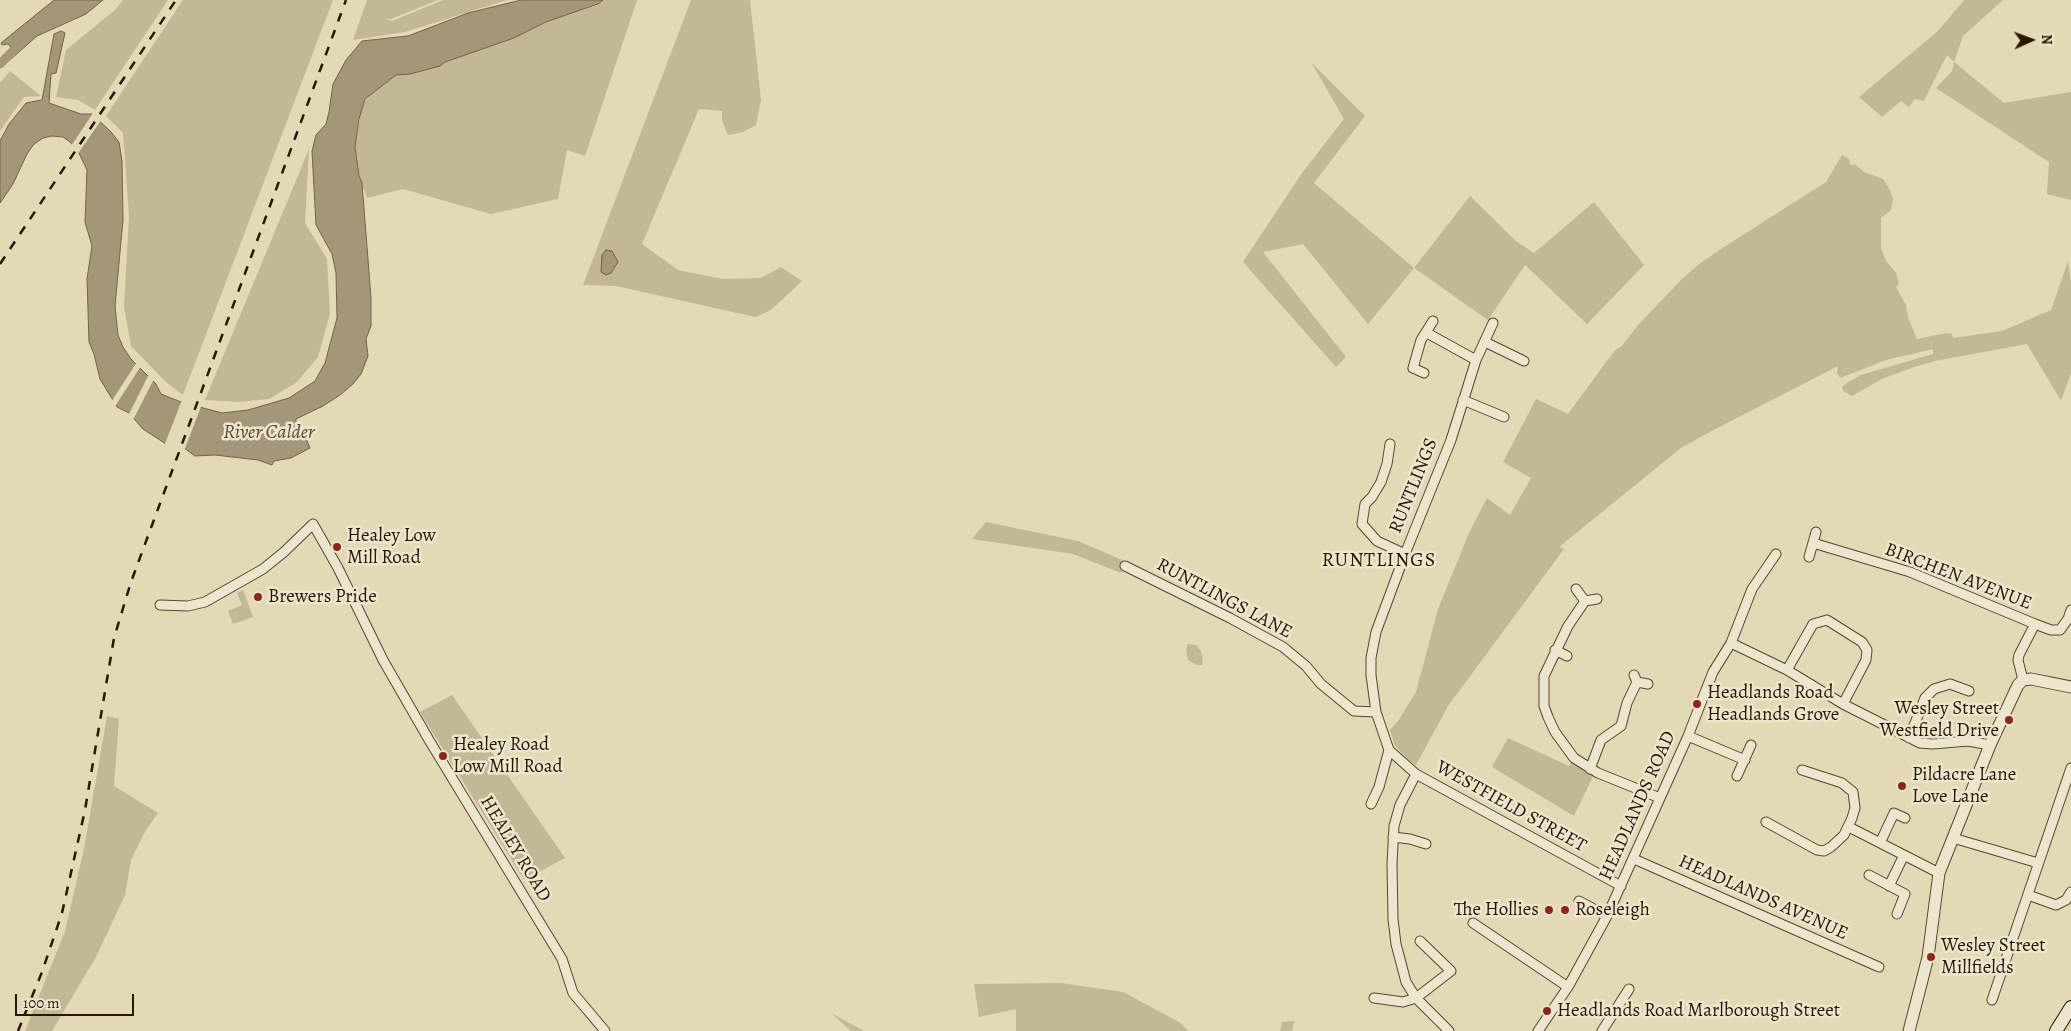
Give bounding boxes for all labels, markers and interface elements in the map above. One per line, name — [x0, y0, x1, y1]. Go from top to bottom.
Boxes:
north arrow — [2006, 15, 2056, 65]
text: N — [2037, 34, 2056, 45]
water label: River Calder — [223, 421, 315, 445]
street label: RUNTLINGS — [1385, 435, 1443, 537]
place label: Healey Low Mill Road — [347, 525, 436, 569]
street label: BIRCHEN AVENUE — [1881, 539, 2035, 615]
marker: Healey Low Mill Road — [331, 541, 343, 553]
district label: RUNTLINGS — [1321, 549, 1437, 573]
street label: RUNTLINGS LANE — [1152, 554, 1296, 644]
place label: Brewers Pride — [268, 586, 377, 608]
marker: Brewers Pride — [252, 591, 264, 603]
place label: Headlands Road Headlands Grove — [1707, 682, 1839, 726]
marker: Headlands Road Headlands Grove — [1691, 698, 1703, 710]
place label: Wesley Street Westfield Drive — [1879, 698, 1999, 742]
marker: Wesley Street Westfield Drive — [2003, 714, 2015, 726]
street label: HEADLANDS ROAD — [1595, 728, 1681, 884]
place label: Healey Road Low Mill Road — [453, 734, 563, 778]
marker: Healey Road Low Mill Road — [437, 750, 449, 762]
street label: WESTFIELD STREET — [1432, 756, 1590, 858]
place label: Pildacre Lane Love Lane — [1912, 764, 2016, 808]
marker: Pildacre Lane Love Lane — [1896, 780, 1908, 792]
street label: HEALEY ROAD — [474, 792, 556, 906]
street label: HEADLANDS AVENUE — [1675, 850, 1851, 946]
place label: The Hollies — [1454, 899, 1539, 921]
place label: Roseleigh — [1575, 899, 1650, 921]
marker: The Hollies — [1543, 904, 1555, 916]
marker: Roseleigh — [1559, 904, 1571, 916]
place label: Wesley Street Millfields — [1941, 935, 2046, 979]
marker: Wesley Street Millfields — [1925, 951, 1937, 963]
scale bar — [18, 984, 136, 1016]
text: 100 m — [23, 993, 60, 1013]
place label: Headlands Road Marlborough Street — [1557, 1000, 1840, 1022]
marker: Headlands Road Marlborough Street — [1541, 1005, 1553, 1017]

